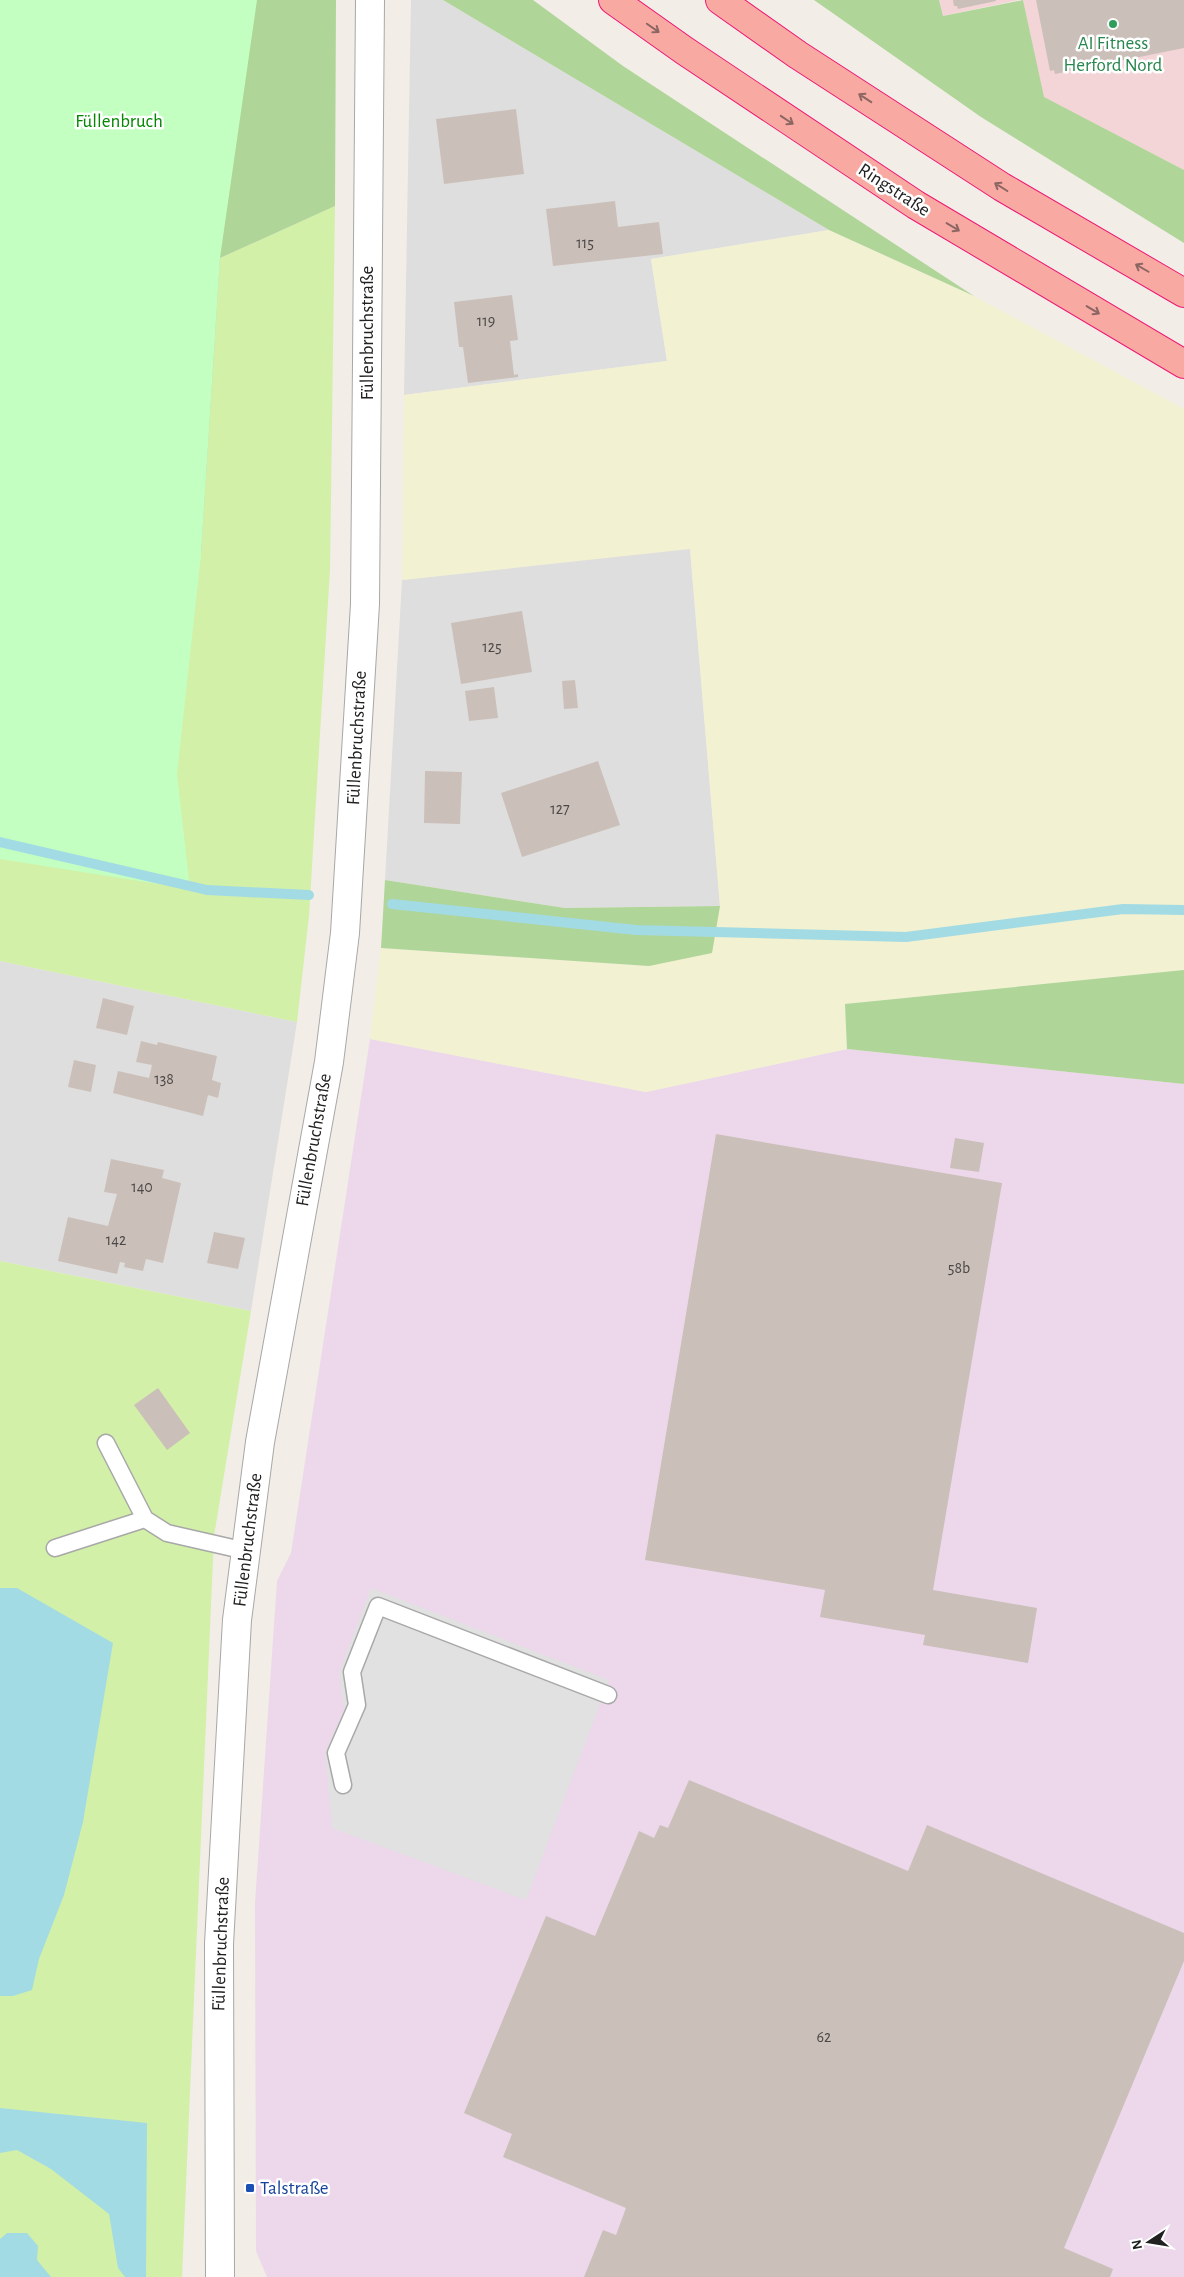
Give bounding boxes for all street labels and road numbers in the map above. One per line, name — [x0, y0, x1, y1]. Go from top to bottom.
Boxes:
street label: Ringstraße — [855, 160, 933, 220]
street label: Füllenbruchstraße — [358, 266, 377, 400]
street label: Füllenbruchstraße — [344, 670, 370, 806]
street label: Füllenbruchstraße — [293, 1072, 335, 1208]
street label: Füllenbruchstraße — [230, 1472, 266, 1608]
street label: Füllenbruchstraße — [209, 1876, 233, 2012]

